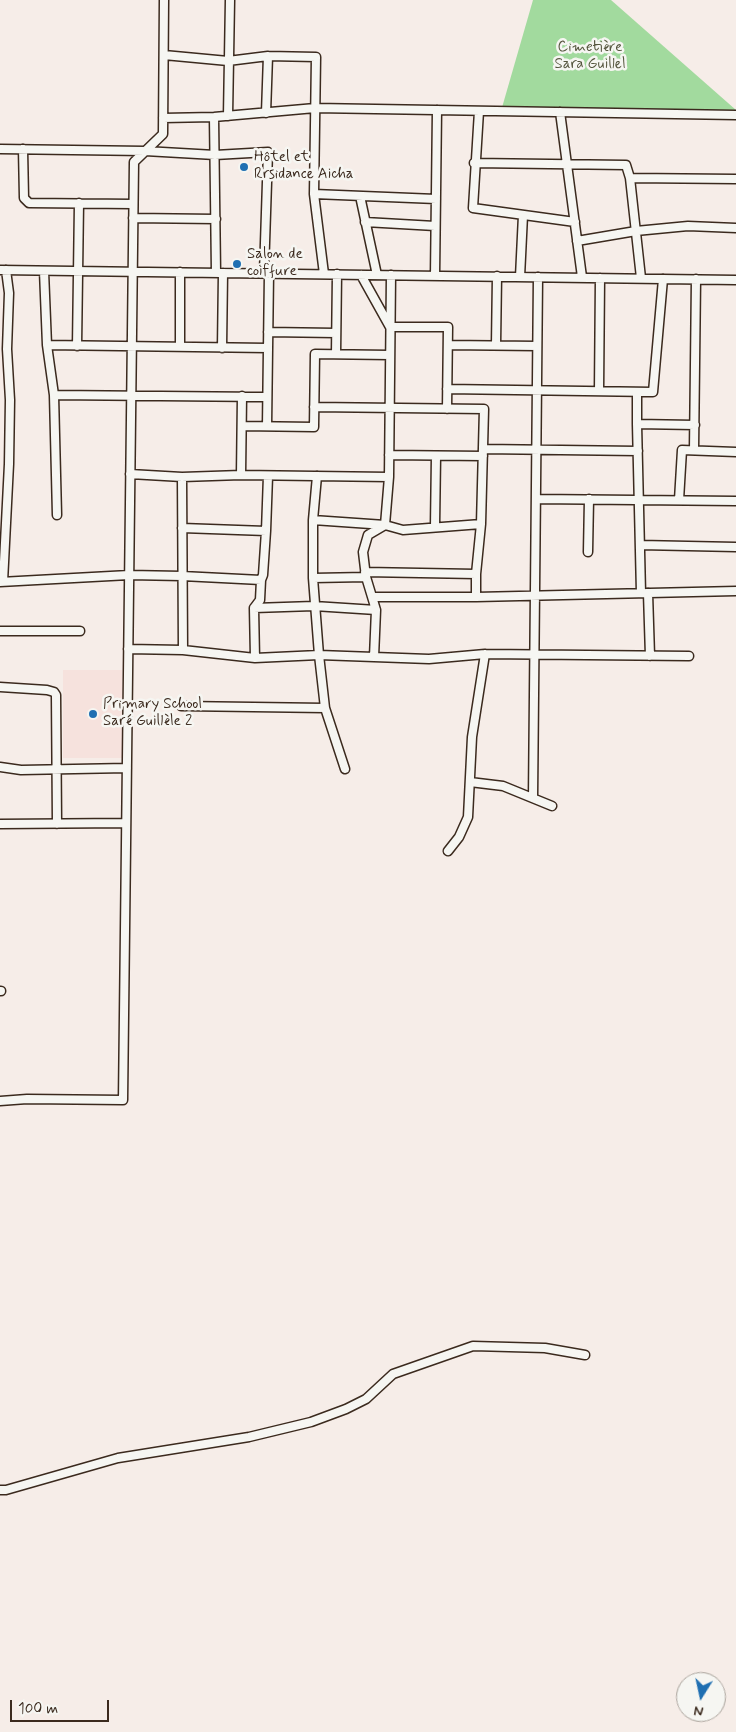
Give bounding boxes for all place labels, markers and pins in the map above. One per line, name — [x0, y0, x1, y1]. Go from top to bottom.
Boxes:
place label: Hôtel et Rrsidance Aicha — [254, 149, 354, 184]
marker: Hôtel et Rrsidance Aicha — [238, 161, 250, 173]
place label: Salon de coiffure — [247, 246, 303, 281]
marker: Salon de coiffure — [231, 258, 243, 270]
place label: Primary School Saré Guillèle 2 — [103, 696, 202, 731]
marker: Primary School Saré Guillèle 2 — [87, 708, 99, 720]

